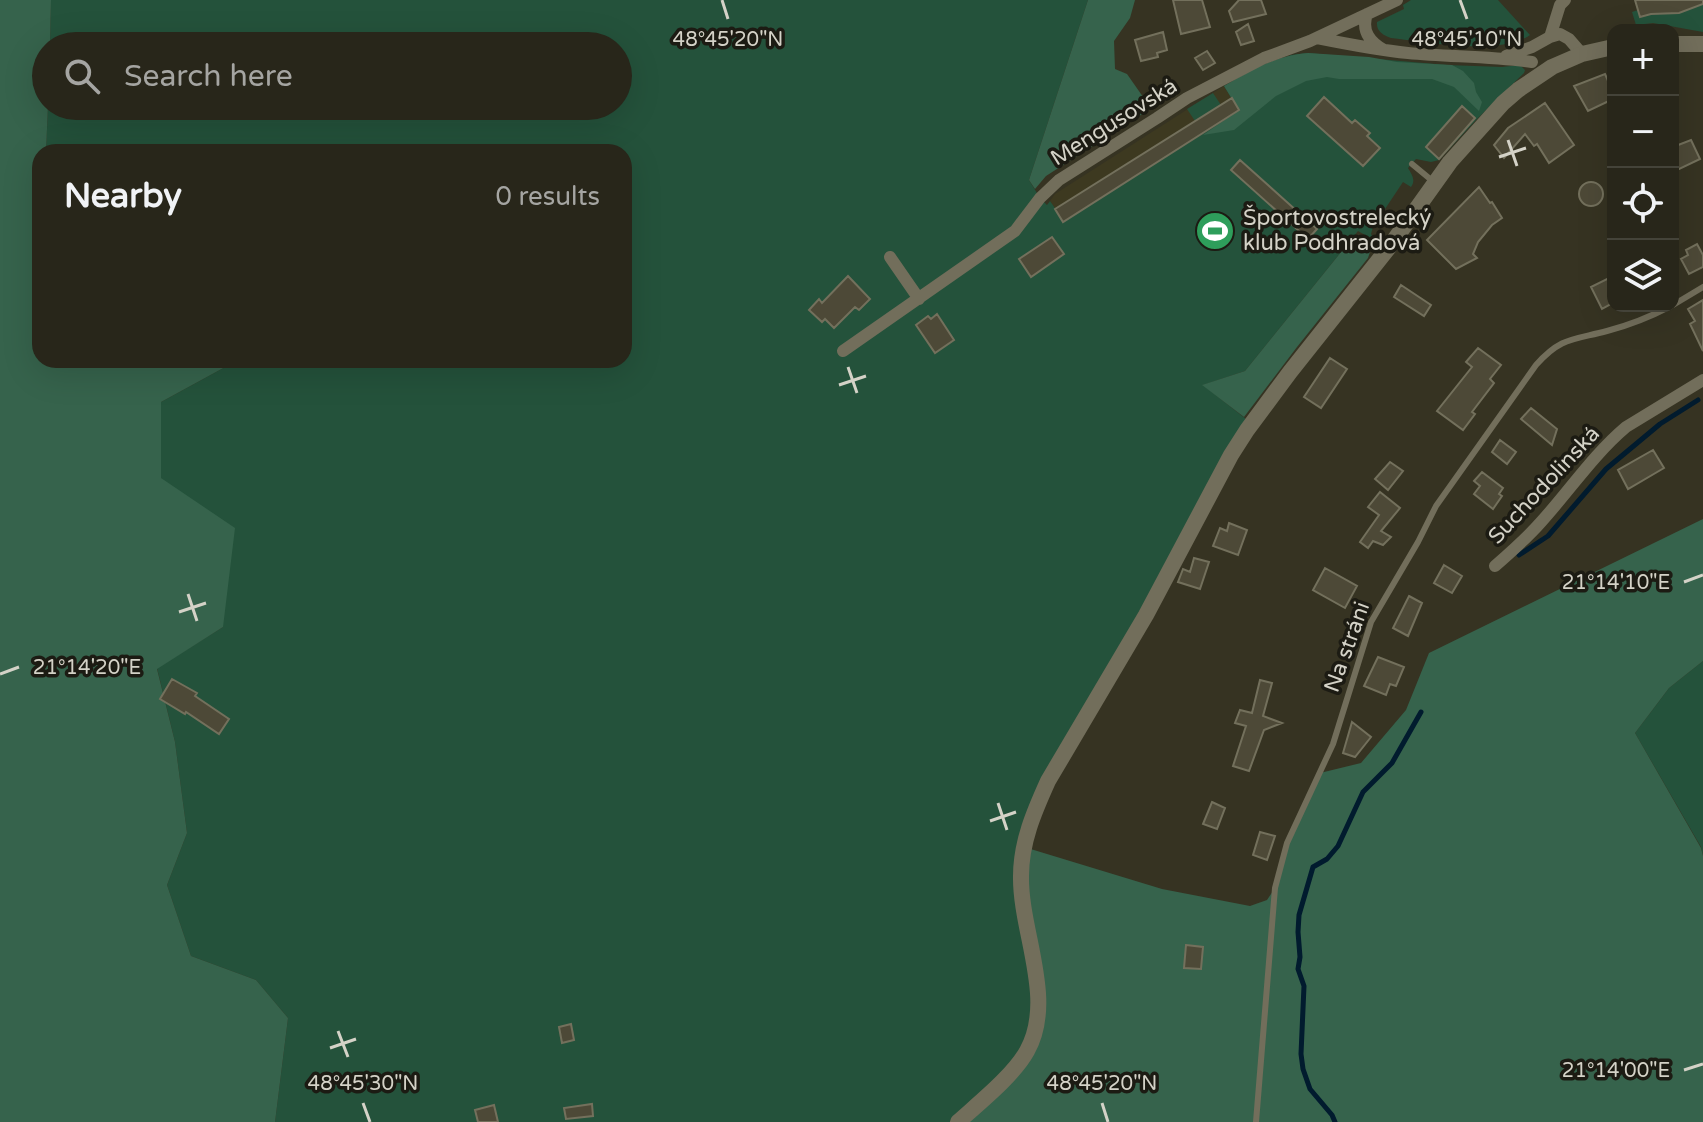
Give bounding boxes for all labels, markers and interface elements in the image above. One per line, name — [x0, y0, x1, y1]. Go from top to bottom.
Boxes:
map controls — [1607, 24, 1679, 312]
button: + — [1607, 24, 1679, 96]
text: 48°45'20"N — [673, 28, 783, 52]
text: 48°45'10"N — [1412, 28, 1522, 52]
search box — [32, 32, 632, 120]
icon: search — [60, 54, 104, 98]
text: Search here — [124, 58, 293, 95]
street label: Mengusovská — [1046, 73, 1182, 171]
button: − — [1607, 96, 1679, 168]
button: locate — [1607, 168, 1679, 240]
text: Nearby — [64, 176, 182, 217]
text: 0 results — [495, 181, 600, 212]
place label: Športovostrelecký klub Podhradová — [1243, 204, 1431, 256]
sports icon: Športovostrelecký klub Podhradová — [1194, 210, 1236, 252]
button: layers — [1607, 240, 1679, 312]
street label: Suchodolinská — [1483, 421, 1605, 549]
text: 21°14'10"E — [1562, 571, 1670, 595]
street label: Na stráni — [1319, 598, 1375, 696]
text: 21°14'20"E — [33, 656, 141, 680]
text: 21°14'00"E — [1562, 1059, 1670, 1083]
text: 48°45'30"N — [308, 1072, 418, 1096]
text: 48°45'20"N — [1047, 1072, 1157, 1096]

